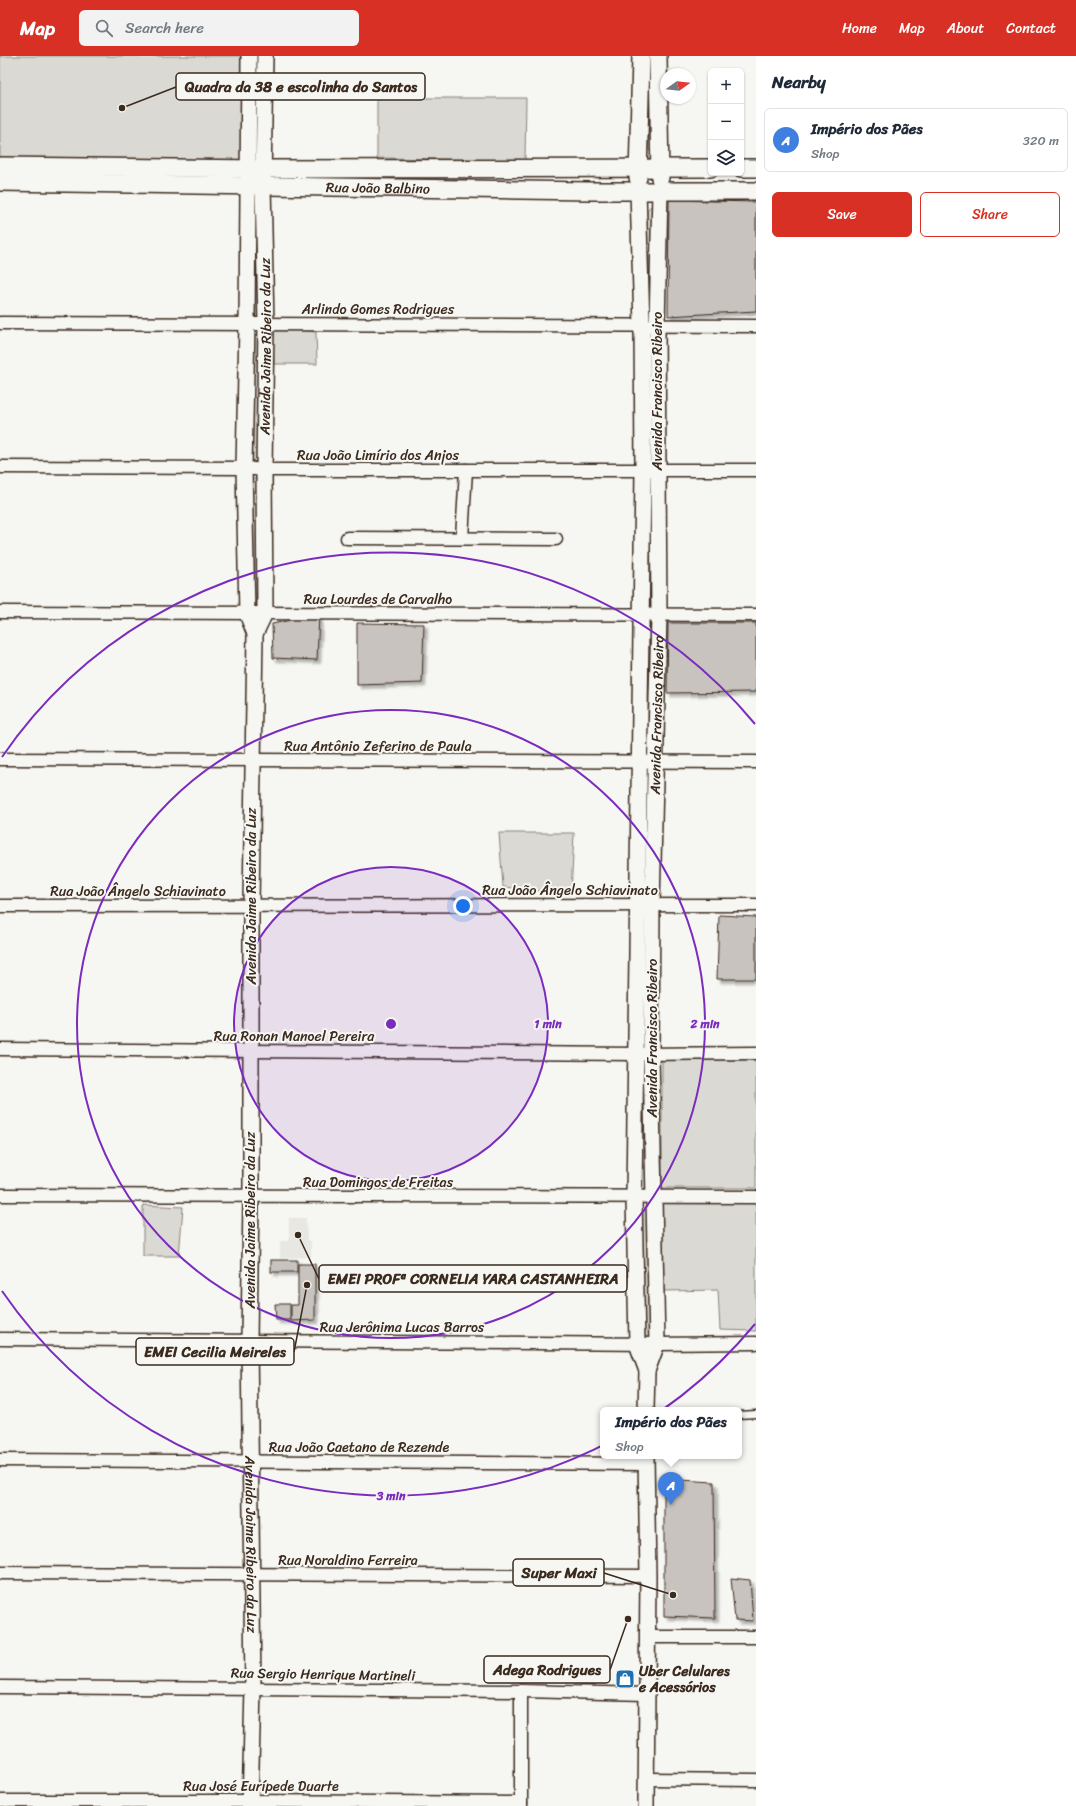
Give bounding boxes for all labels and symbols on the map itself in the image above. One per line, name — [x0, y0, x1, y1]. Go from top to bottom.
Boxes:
north arrow — [660, 68, 696, 104]
callout: Quadra da 38 e escolinha do Santos — [176, 73, 425, 100]
text: Quadra da 38 e escolinha do Santos — [184, 74, 418, 100]
street label: Rua João Balbino — [326, 175, 430, 202]
street label: Avenida Jaime Ribeiro da Luz — [252, 257, 279, 436]
street label: Arlindo Gomes Rodrigues — [301, 297, 455, 322]
street label: Avenida Francisco Ribeiro — [645, 312, 670, 471]
street label: Rua João Limírio dos Anjos — [297, 443, 460, 468]
street label: Rua Lourdes de Carvalho — [304, 587, 452, 612]
street label: Avenida Francisco Ribeiro — [643, 635, 672, 796]
street label: Rua Antônio Zeferino de Paula — [284, 734, 472, 759]
street label: Avenida Jaime Ribeiro da Luz — [239, 807, 264, 986]
street label: Rua João Ângelo Schiavinato — [482, 878, 658, 903]
street label: Rua João Ângelo Schiavinato — [50, 879, 226, 904]
your location — [453, 896, 473, 916]
street label: Avenida Francisco Ribeiro — [640, 959, 665, 1118]
text: 1 min — [534, 1013, 562, 1035]
text: 2 min — [689, 1013, 720, 1035]
centre of rings — [384, 1017, 398, 1031]
street label: Rua Ronan Manoel Pereira — [214, 1024, 375, 1049]
street label: Avenida Jaime Ribeiro da Luz — [238, 1131, 263, 1310]
street label: Rua Domingos de Freitas — [303, 1170, 454, 1195]
callout: EMEI PROFª CORNELIA YARA CASTANHEIRA — [319, 1265, 627, 1292]
text: EMEI PROFª CORNELIA YARA CASTANHEIRA — [327, 1266, 619, 1292]
street label: Rua Jerônima Lucas Barros — [320, 1315, 485, 1340]
callout: EMEI Cecilia Meireles — [136, 1338, 294, 1365]
text: EMEI Cecilia Meireles — [144, 1339, 287, 1365]
street label: Rua João Caetano de Rezende — [269, 1435, 450, 1460]
street label: Avenida Jaime Ribeiro da Luz — [237, 1455, 264, 1633]
pin: A — [658, 1472, 684, 1505]
text: 3 min — [376, 1485, 406, 1507]
street label: Rua Noraldino Ferreira — [278, 1548, 418, 1573]
callout: Super Maxi — [513, 1559, 604, 1586]
text: Super Maxi — [520, 1560, 598, 1586]
callout: Adega Rodrigues — [484, 1656, 610, 1683]
text: Adega Rodrigues — [492, 1657, 602, 1683]
place label: Uber Celulares e Acessórios — [638, 1659, 730, 1700]
street label: Rua Sergio Henrique Martineli — [231, 1660, 417, 1689]
shop icon: Uber Celulares e Acessórios — [614, 1668, 636, 1690]
street label: Rua José Eurípede Duarte — [183, 1774, 339, 1799]

